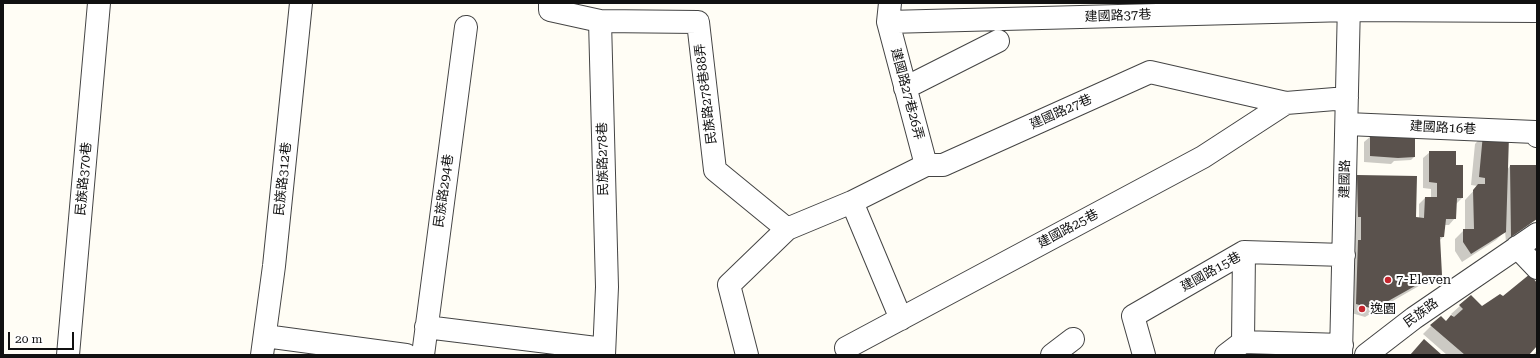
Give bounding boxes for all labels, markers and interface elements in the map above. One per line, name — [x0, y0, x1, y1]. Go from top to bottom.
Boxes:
street label: 建國路37巷 — [1084, 7, 1152, 25]
street label: 民族路278巷88弄 — [692, 43, 720, 145]
street label: 建國路27巷26弄 — [887, 47, 927, 141]
street label: 建國路27巷 — [1027, 91, 1095, 133]
street label: 建國路16巷 — [1409, 118, 1477, 138]
street label: 民族路278巷 — [595, 122, 611, 196]
street label: 民族路312巷 — [271, 141, 295, 217]
street label: 民族路370巷 — [73, 142, 95, 216]
street label: 民族路294巷 — [431, 153, 457, 229]
street label: 建國路 — [1337, 159, 1353, 199]
street label: 建國路25巷 — [1035, 206, 1101, 252]
street label: 建國路15巷 — [1178, 249, 1244, 295]
place label: 7-Eleven — [1396, 272, 1451, 288]
marker: 7-Eleven — [1383, 275, 1393, 285]
street label: 民族路 — [1401, 295, 1441, 331]
place label: 逸園 — [1370, 301, 1396, 317]
marker: 逸園 — [1357, 304, 1367, 314]
scale bar — [10, 324, 76, 350]
text: 20 m — [15, 332, 42, 346]

